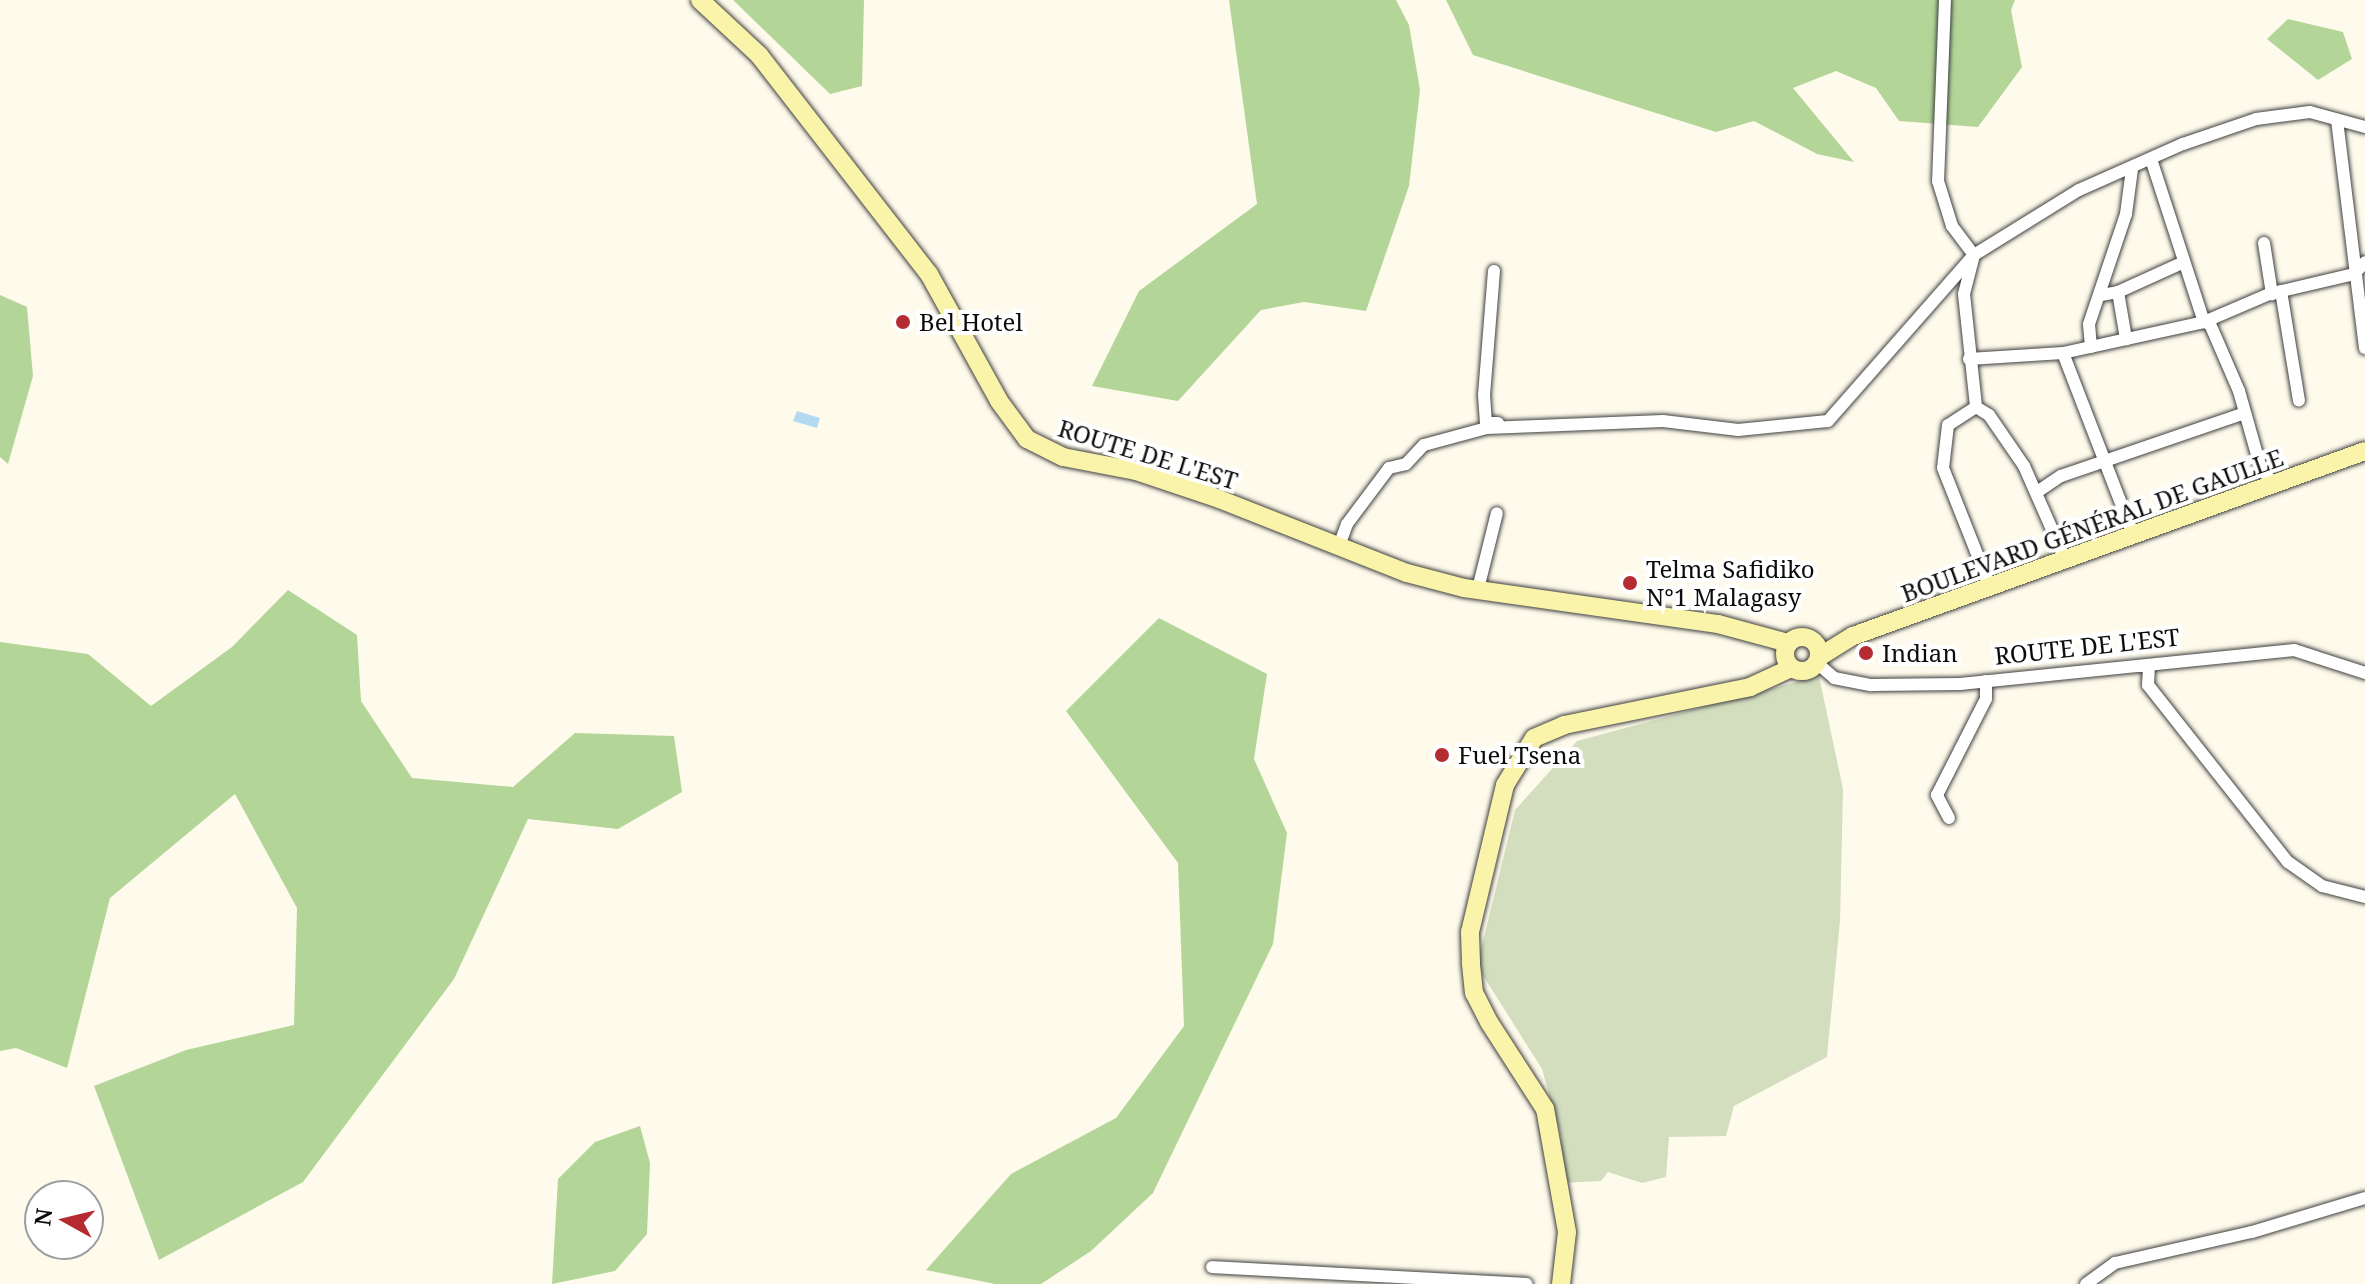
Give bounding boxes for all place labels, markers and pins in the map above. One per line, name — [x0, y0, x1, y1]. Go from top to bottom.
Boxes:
place label: Bel Hotel — [919, 308, 1023, 336]
marker: Bel Hotel — [894, 313, 912, 331]
place label: Telma Safidiko N°1 Malagasy — [1646, 555, 1815, 611]
marker: Telma Safidiko N°1 Malagasy — [1621, 574, 1639, 592]
place label: Indian — [1882, 639, 1958, 667]
marker: Indian — [1857, 644, 1875, 662]
place label: Fuel Tsena — [1458, 741, 1581, 769]
marker: Fuel Tsena — [1433, 746, 1451, 764]

